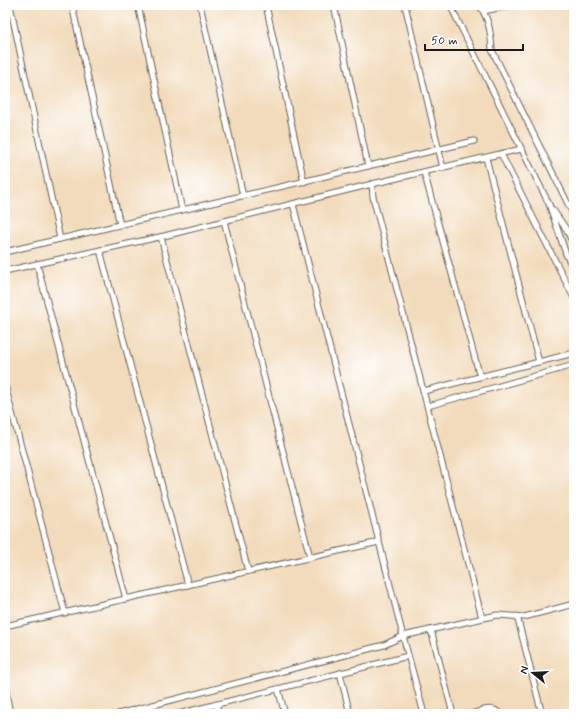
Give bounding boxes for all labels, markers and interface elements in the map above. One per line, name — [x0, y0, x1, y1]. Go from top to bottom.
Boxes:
scale bar — [425, 26, 523, 52]
text: 50 m — [431, 33, 458, 49]
north arrow — [513, 653, 553, 693]
text: N — [517, 665, 532, 676]

